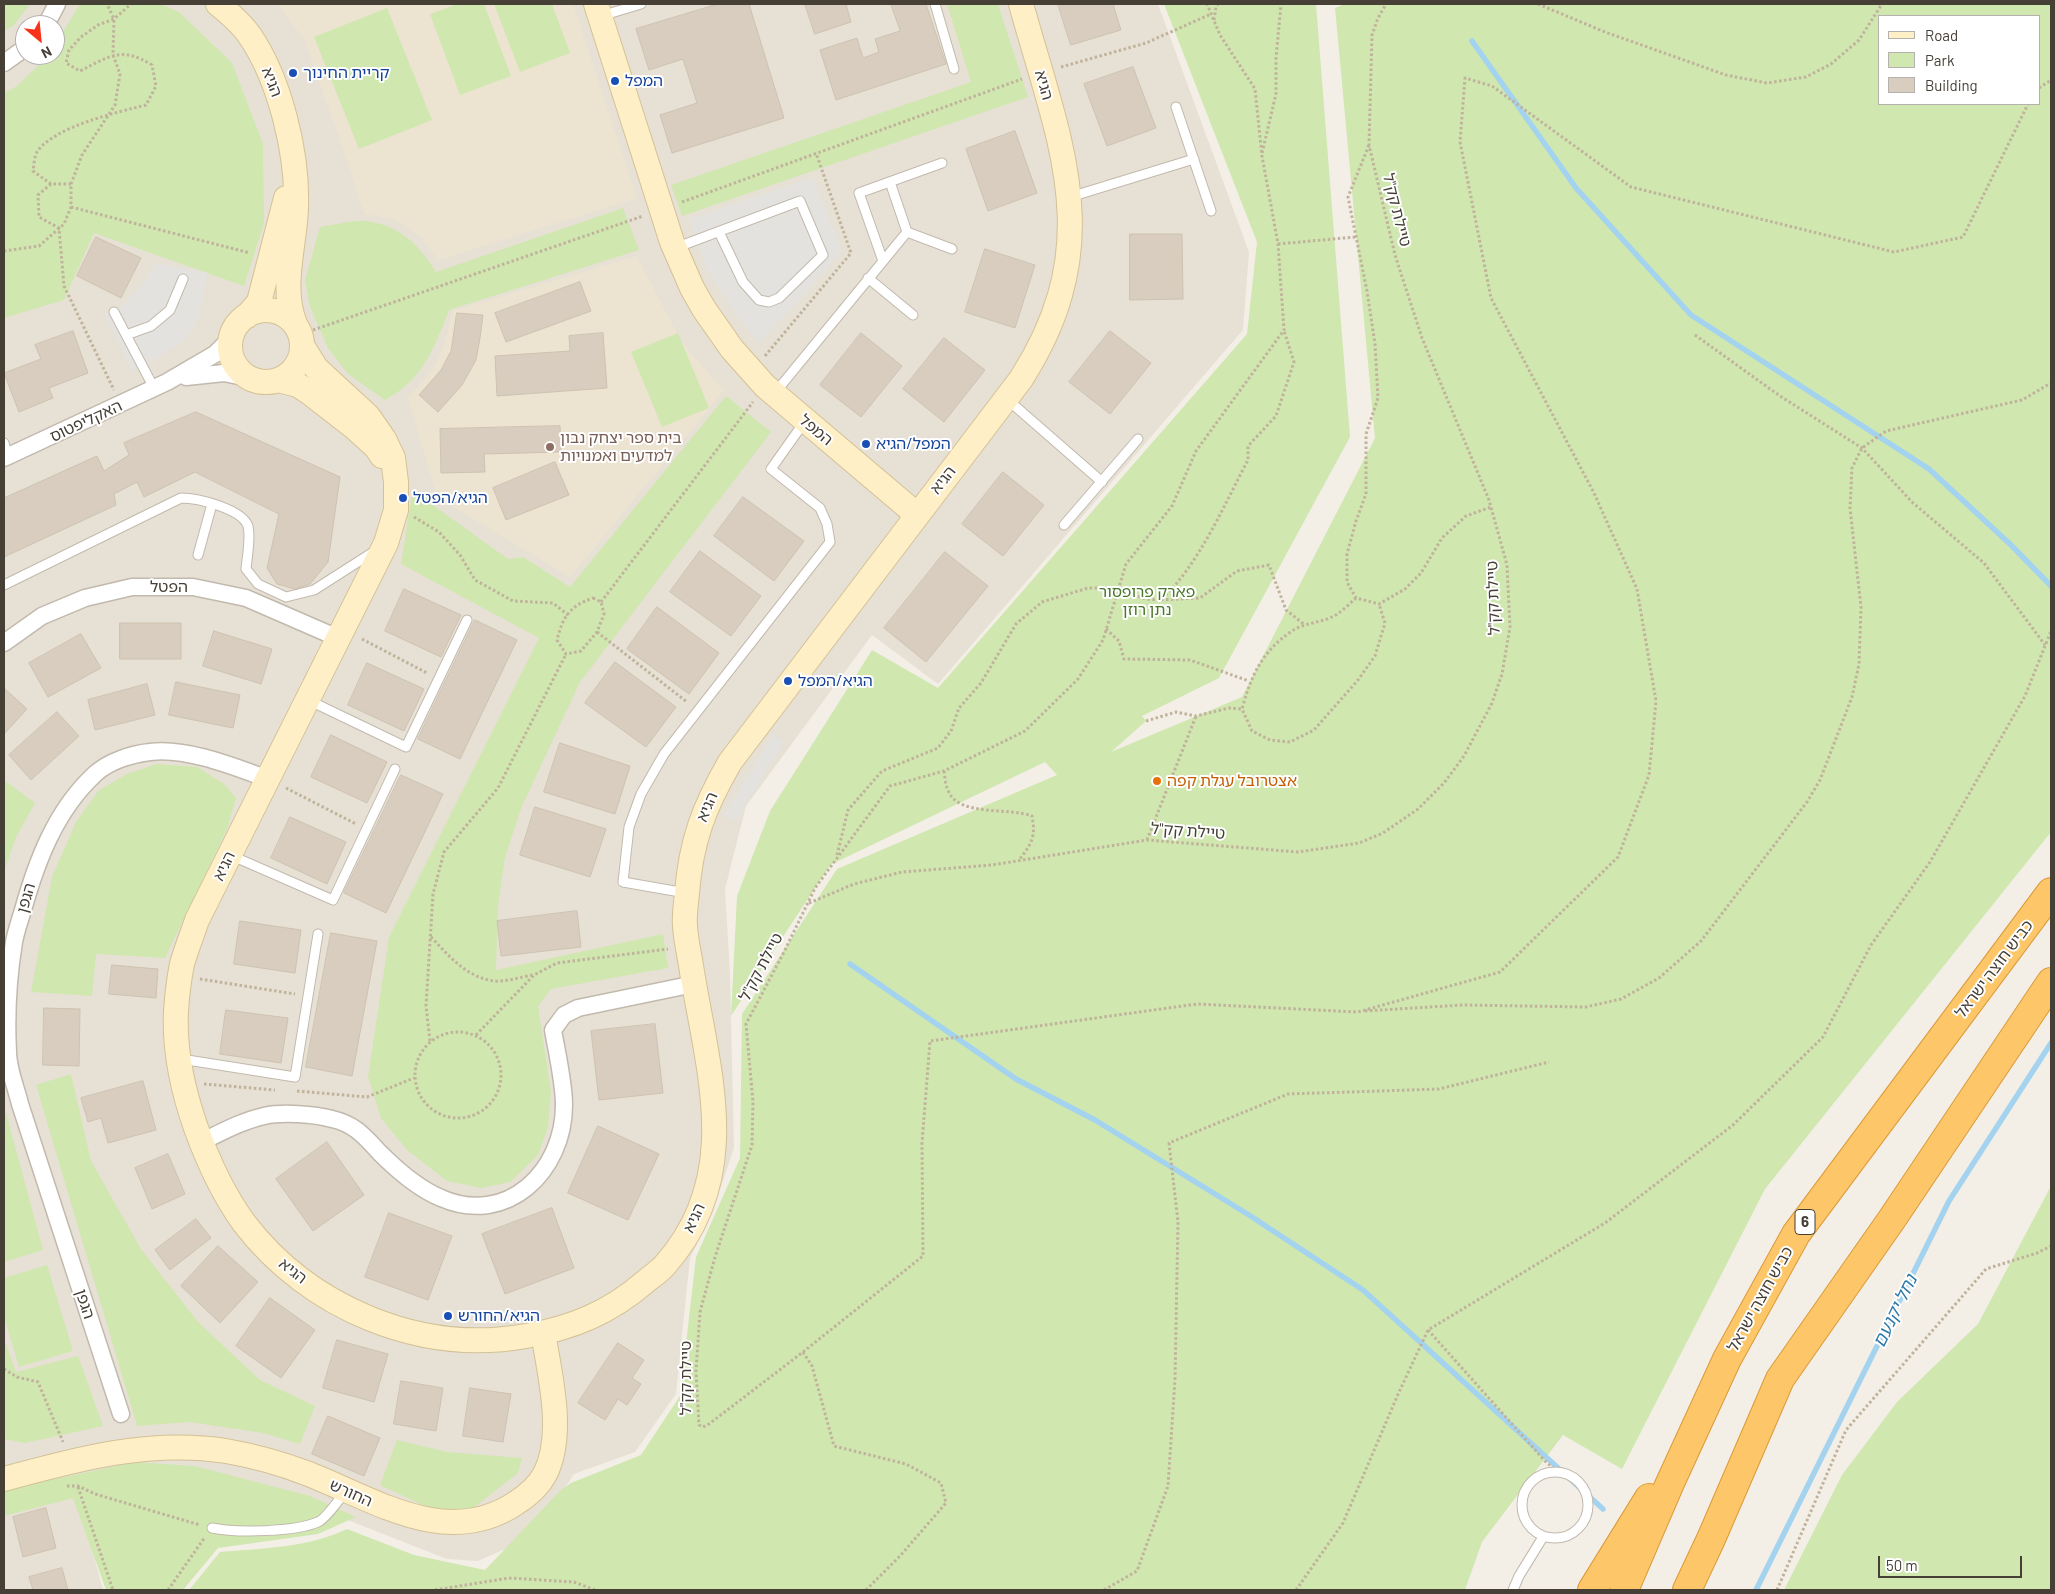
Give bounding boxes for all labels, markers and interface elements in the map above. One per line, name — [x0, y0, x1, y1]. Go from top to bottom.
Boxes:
north arrow — [15, 15, 65, 65]
legend — [1878, 15, 2040, 105]
text: Road — [1925, 26, 1958, 44]
text: N — [39, 43, 55, 62]
text: Park — [1925, 51, 1954, 69]
place label: קריית החינוך — [303, 63, 390, 83]
street label: הגיא — [258, 64, 286, 100]
marker: קריית החינוך — [287, 67, 299, 79]
street label: הגיא — [1031, 68, 1057, 102]
place label: המפל — [625, 71, 663, 91]
marker: המפל — [609, 75, 621, 87]
text: Building — [1925, 76, 1978, 94]
street label: טיילת קק"ל — [1379, 171, 1415, 249]
street label: האקליפטוס — [47, 396, 125, 446]
street label: המפל — [795, 410, 837, 450]
place label: בית ספר יצחק נבון למדעים ואמנויות — [560, 428, 682, 466]
place label: המפל/הגיא — [876, 434, 951, 454]
marker: המפל/הגיא — [860, 438, 872, 450]
marker: בית ספר יצחק נבון למדעים ואמנויות — [544, 441, 556, 453]
street label: הגיא — [926, 462, 960, 498]
place label: הגיא/הפטל — [413, 488, 488, 508]
marker: הגיא/הפטל — [397, 492, 409, 504]
street label: טיילת קק"ל — [1482, 560, 1504, 636]
street label: הפטל — [150, 577, 188, 597]
park label: פארק פרופסור נתן רוזן — [1099, 582, 1195, 620]
place label: הגיא/המפל — [798, 671, 873, 691]
marker: הגיא/המפל — [782, 675, 794, 687]
place label: אצטרובל עגלת קפה — [1167, 771, 1297, 791]
marker: אצטרובל עגלת קפה — [1151, 775, 1163, 787]
street label: הגיא — [692, 789, 722, 825]
street label: טיילת קק"ל — [1150, 819, 1226, 843]
street label: הגיא — [209, 848, 239, 884]
street label: הגפן — [13, 881, 39, 915]
street label: כביש חוצה ישראל — [1951, 916, 2037, 1022]
street label: טיילת קק"ל — [735, 930, 787, 1004]
street label: הגיא — [679, 1200, 709, 1236]
road number: 6 — [1795, 1210, 1815, 1234]
street label: כביש חוצה ישראל — [1723, 1243, 1797, 1355]
street label: הגיא — [275, 1254, 311, 1288]
water label: נחל יקנעם — [1868, 1271, 1922, 1351]
street label: הגפן — [71, 1287, 99, 1321]
place label: הגיא/החורש — [458, 1306, 540, 1326]
marker: הגיא/החורש — [442, 1310, 454, 1322]
street label: טיילת קק"ל — [676, 1341, 696, 1415]
street label: החורש — [326, 1475, 376, 1511]
scale bar — [1880, 1546, 2024, 1578]
text: 50 m — [1886, 1556, 1918, 1574]

